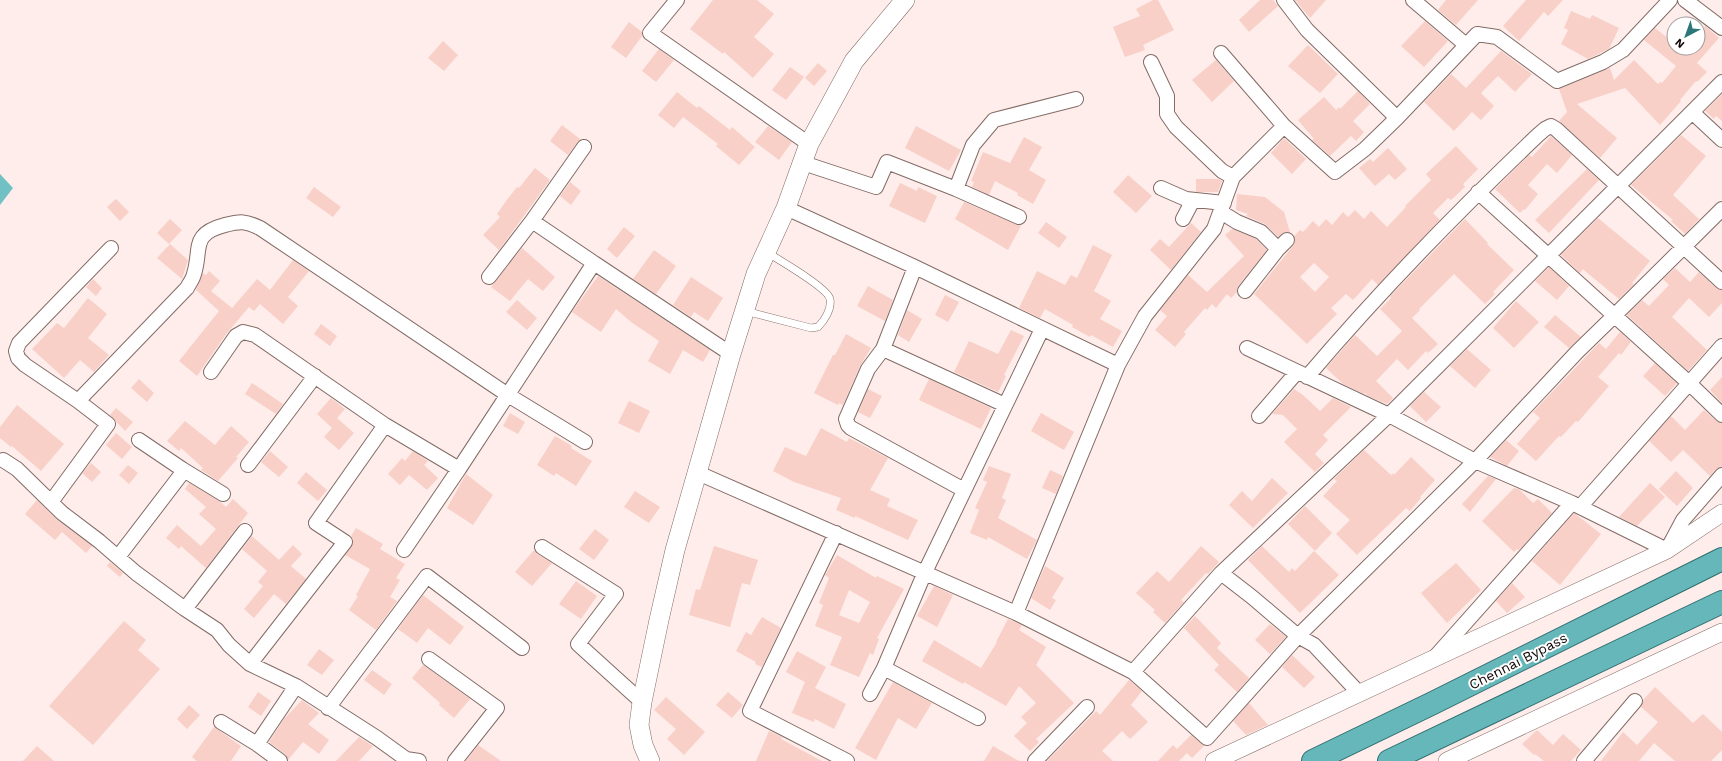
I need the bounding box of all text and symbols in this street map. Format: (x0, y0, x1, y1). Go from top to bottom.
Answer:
north arrow (1666, 16, 1706, 56)
text: N (1672, 36, 1687, 51)
street label: Chennai Bypass (1466, 629, 1570, 693)

